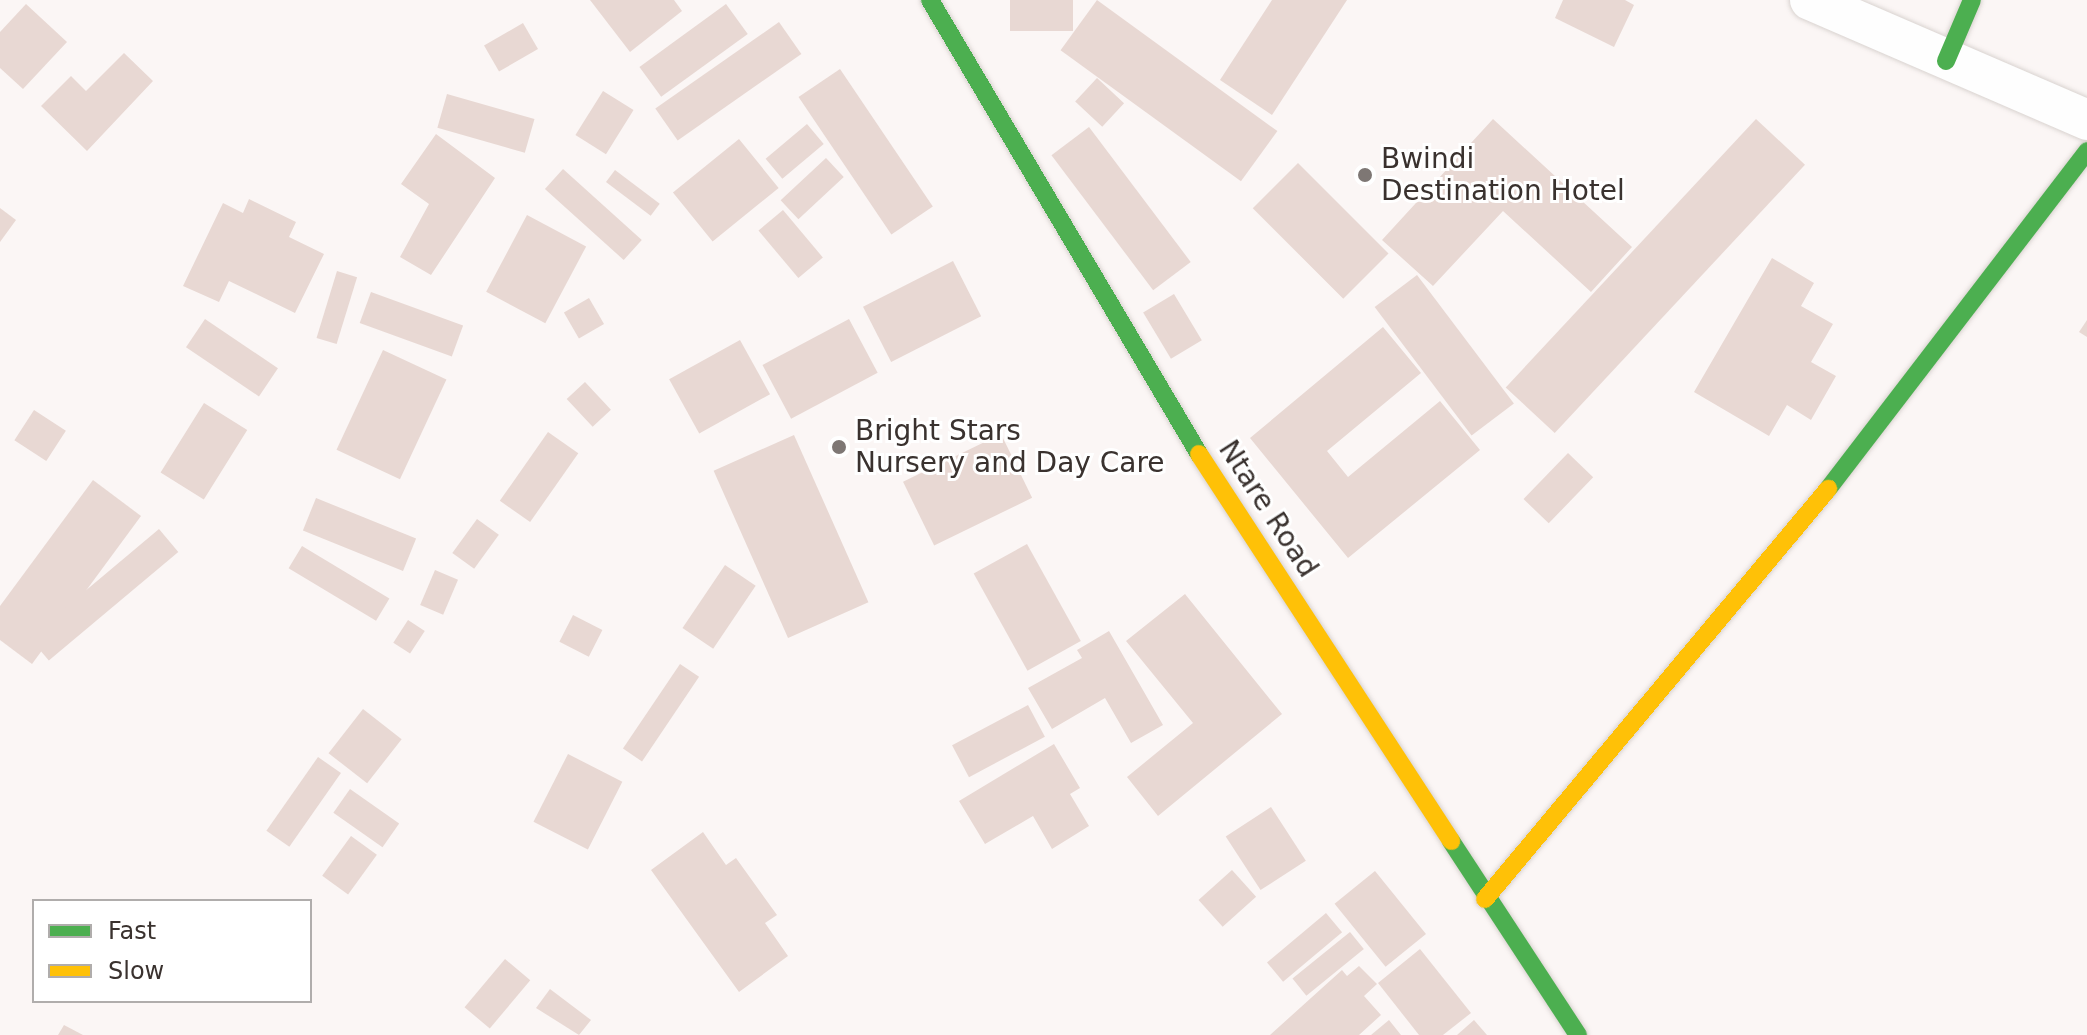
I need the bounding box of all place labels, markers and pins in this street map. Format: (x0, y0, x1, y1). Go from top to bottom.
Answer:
place label: Bwindi Destination Hotel (1381, 142, 1625, 208)
marker: Bwindi Destination Hotel (1356, 166, 1374, 184)
place label: Bright Stars Nursery and Day Care (855, 414, 1165, 480)
marker: Bright Stars Nursery and Day Care (830, 438, 848, 456)

